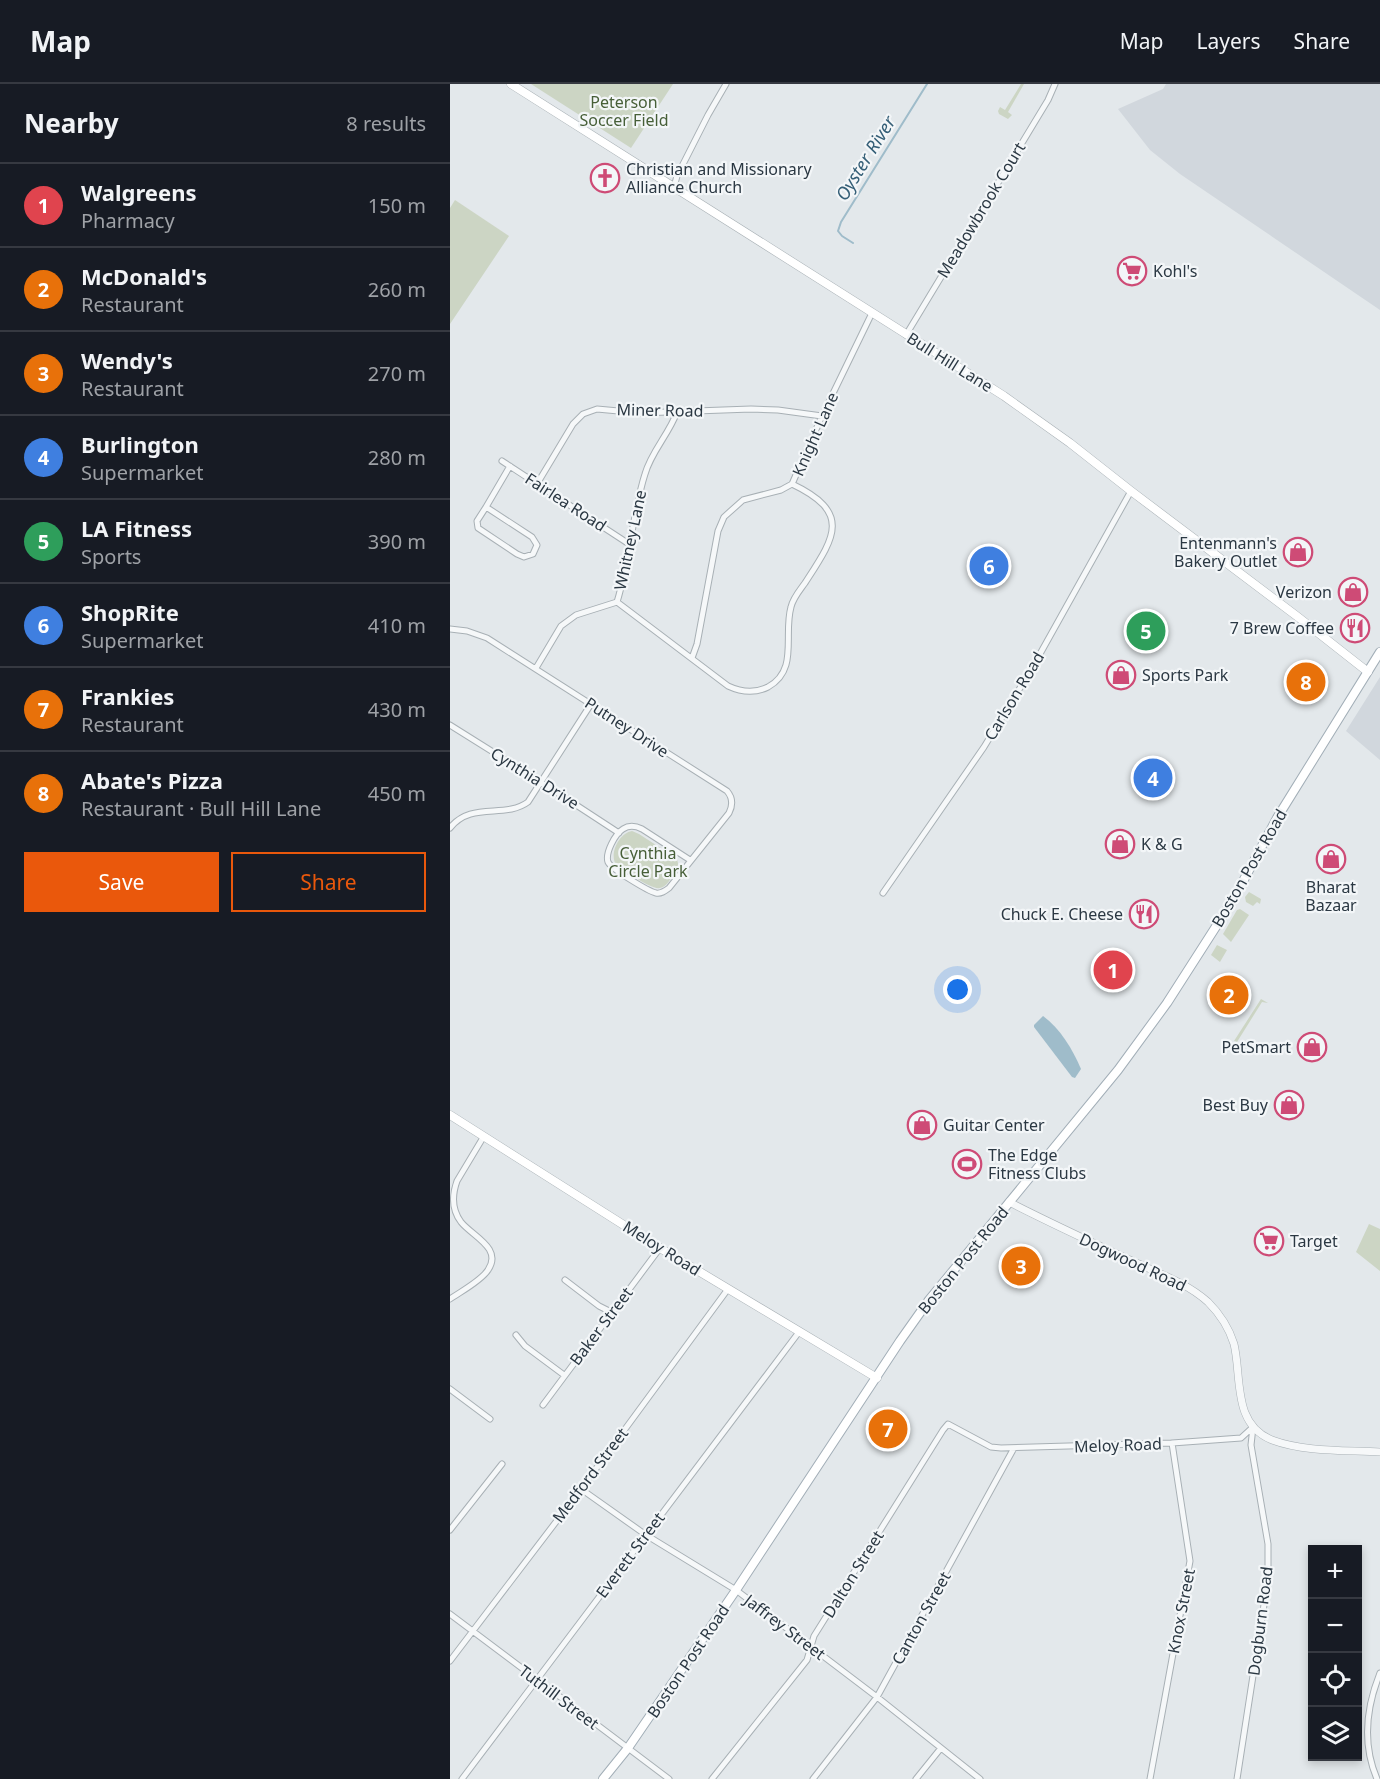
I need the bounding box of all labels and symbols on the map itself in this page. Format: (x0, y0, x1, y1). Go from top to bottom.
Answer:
park label: Peterson Soccer Field (579, 91, 669, 131)
water label: Oyster River (830, 110, 901, 205)
street label: Meadowbrook Court (932, 138, 1030, 282)
place label: Christian and Missionary Alliance Church (626, 158, 812, 198)
church icon: Christian and Missionary Alliance Church (589, 162, 621, 194)
supermarket icon: Kohl's (1116, 255, 1148, 287)
place label: Kohl's (1153, 260, 1197, 282)
street label: Bull Hill Lane (903, 327, 997, 397)
street label: Knight Lane (787, 388, 843, 480)
street label: Miner Road (616, 398, 704, 422)
street label: Fairlea Road (521, 468, 611, 536)
street label: Whitney Lane (609, 488, 651, 592)
place label: Entenmann's Bakery Outlet (1174, 532, 1277, 572)
shop icon: Entenmann's Bakery Outlet (1282, 536, 1314, 568)
pin: 6 (970, 544, 1008, 588)
shop icon: Verizon (1337, 576, 1369, 608)
place label: Verizon (1276, 581, 1332, 603)
pin: 5 (1126, 608, 1166, 654)
restaurant icon: 7 Brew Coffee (1339, 612, 1371, 644)
place label: 7 Brew Coffee (1230, 617, 1334, 639)
street label: Carlson Road (979, 648, 1049, 744)
shop icon: Sports Park (1105, 659, 1137, 691)
pin: 8 (1286, 660, 1326, 704)
place label: Sports Park (1142, 664, 1229, 686)
street label: Putney Drive (581, 692, 673, 762)
street label: Cynthia Drive (486, 742, 584, 814)
pin: 4 (1134, 756, 1172, 800)
street label: Boston Post Road (1206, 805, 1292, 931)
shop icon: K & G (1104, 828, 1136, 860)
place label: K & G (1141, 833, 1183, 855)
park label: Cynthia Circle Park (608, 842, 688, 882)
shop icon: Bharat Bazaar (1315, 843, 1347, 875)
place label: Bharat Bazaar (1305, 876, 1357, 916)
restaurant icon: Chuck E. Cheese (1128, 898, 1160, 930)
place label: Chuck E. Cheese (1001, 903, 1123, 925)
pin: 1 (1094, 948, 1132, 992)
pin: 2 (1210, 972, 1248, 1018)
your location (943, 975, 972, 1004)
shop icon: PetSmart (1296, 1031, 1328, 1063)
place label: PetSmart (1221, 1036, 1291, 1058)
shop icon: Best Buy (1273, 1089, 1305, 1121)
place label: Best Buy (1203, 1094, 1269, 1116)
shop icon: Guitar Center (906, 1109, 938, 1141)
place label: Guitar Center (943, 1114, 1045, 1136)
place label: The Edge Fitness Clubs (988, 1144, 1086, 1184)
sports icon: The Edge Fitness Clubs (951, 1148, 983, 1180)
street label: Boston Post Road (913, 1202, 1013, 1318)
street label: Meloy Road (619, 1215, 705, 1281)
supermarket icon: Target (1253, 1225, 1285, 1257)
street label: Dogwood Road (1076, 1228, 1190, 1296)
place label: Target (1290, 1230, 1338, 1252)
pin: 3 (1002, 1244, 1040, 1288)
street label: Baker Street (564, 1282, 638, 1370)
pin: 7 (868, 1406, 908, 1452)
street label: Medford Street (547, 1423, 633, 1527)
street label: Meloy Road (1074, 1432, 1162, 1458)
street label: Everett Street (591, 1508, 670, 1602)
street label: Dalton Street (817, 1526, 889, 1622)
street label: Dogburn Road (1242, 1565, 1278, 1677)
street label: Knox Street (1162, 1566, 1200, 1656)
street label: Canton Street (886, 1567, 956, 1668)
street label: Jaffrey Street (738, 1588, 830, 1665)
street label: Boston Post Road (642, 1600, 734, 1722)
street label: Tuthill Street (514, 1660, 604, 1734)

